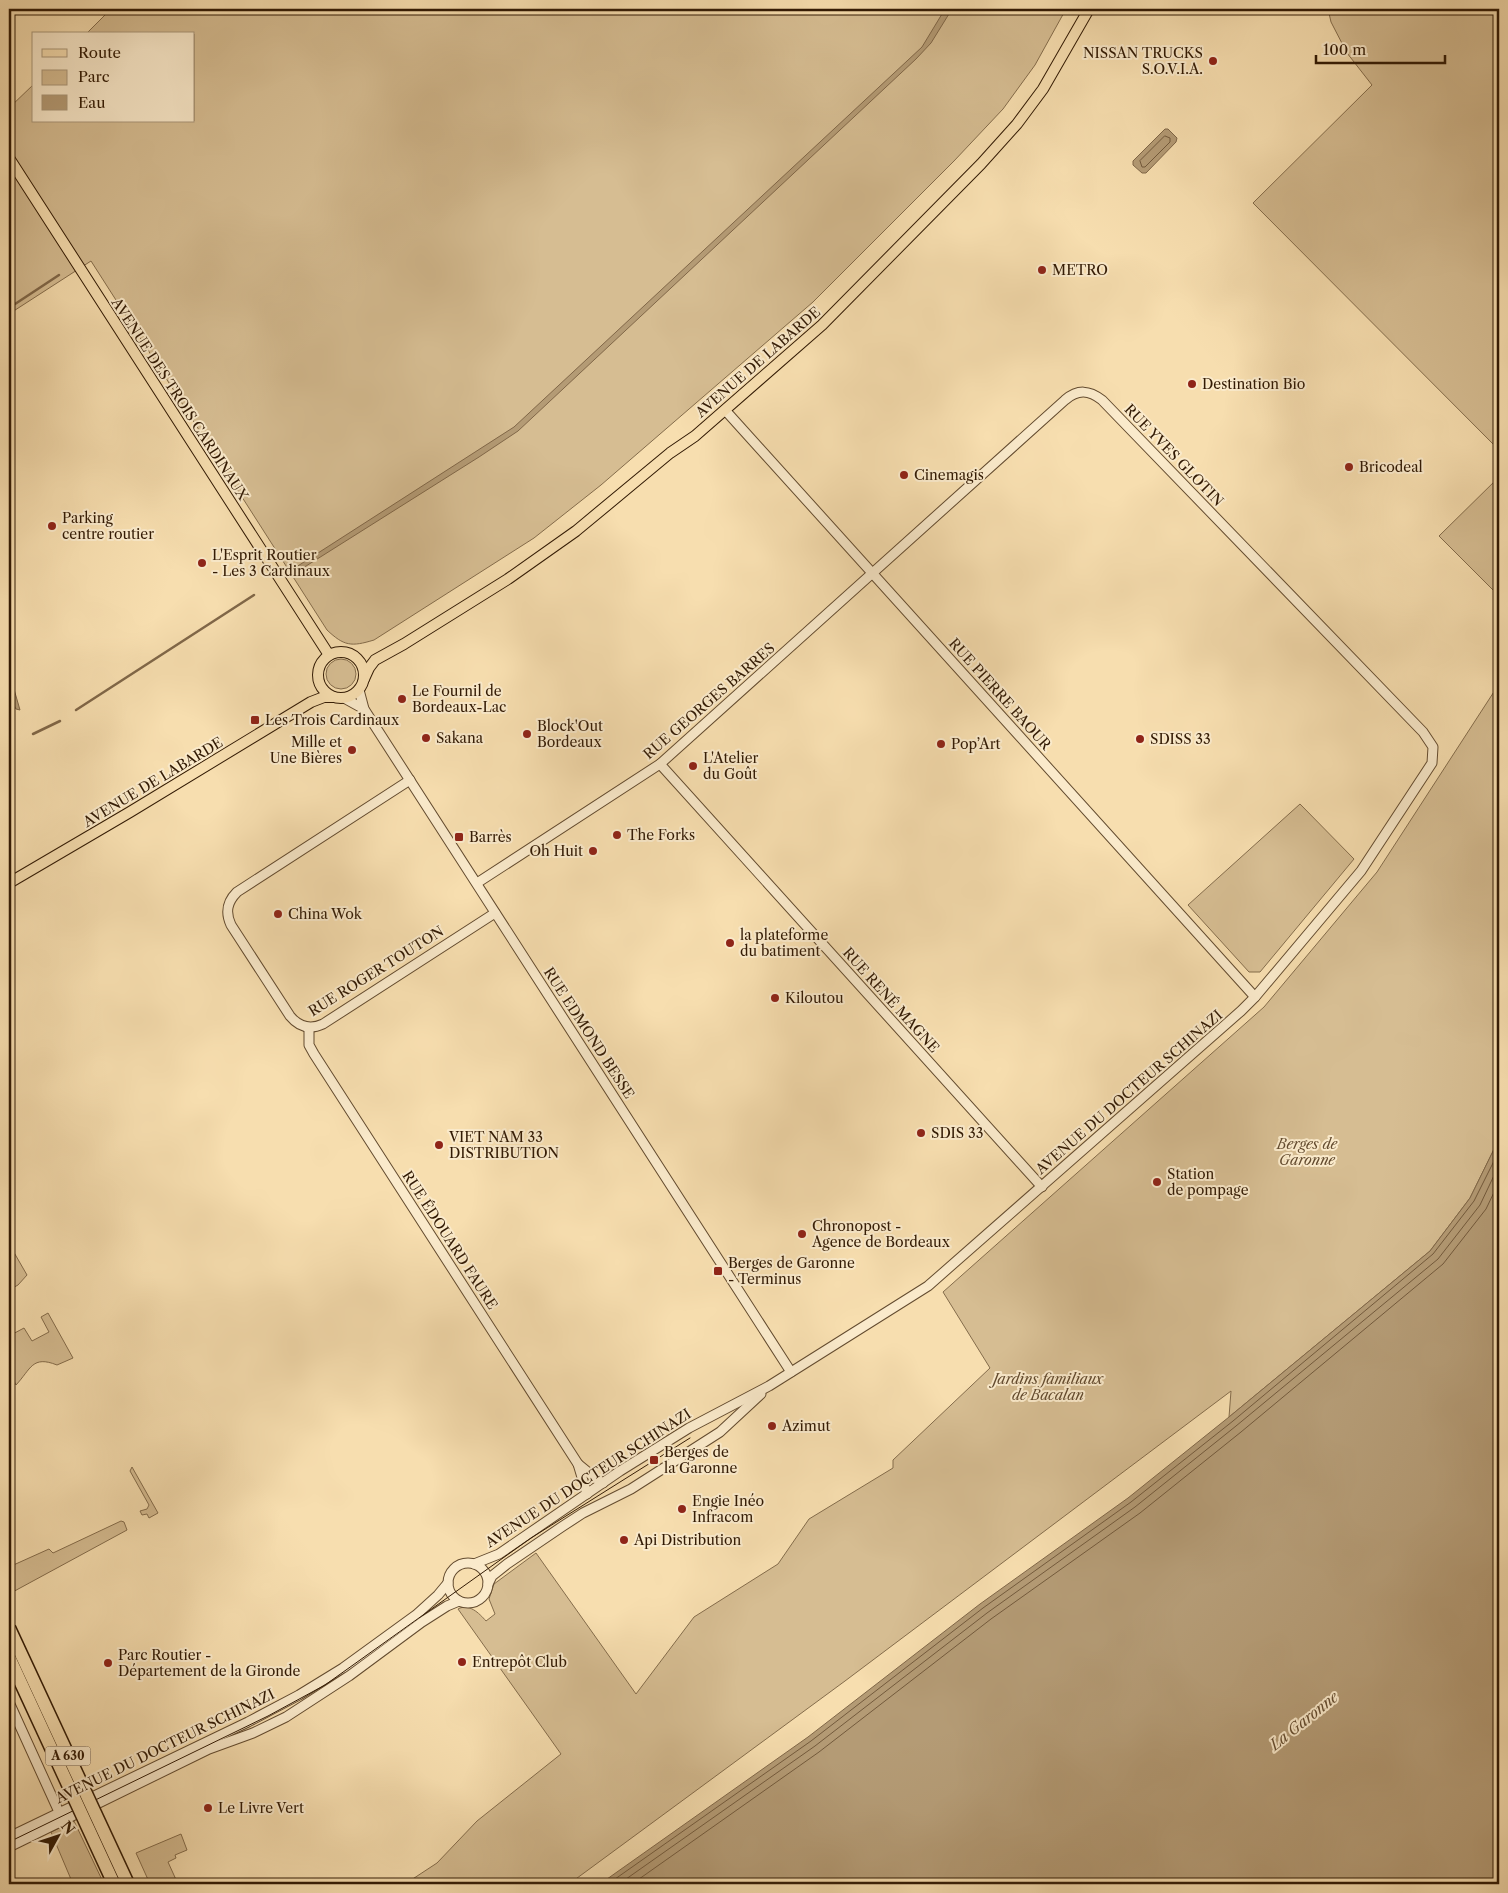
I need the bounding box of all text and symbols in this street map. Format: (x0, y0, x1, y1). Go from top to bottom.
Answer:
legend (32, 32, 195, 122)
scale bar (1316, 32, 1444, 64)
text: 100 m (1323, 40, 1366, 59)
text: Route (78, 43, 121, 62)
place label: NISSAN TRUCKS S.O.V.I.A. (1083, 44, 1203, 78)
marker: NISSAN TRUCKS S.O.V.I.A. (1207, 55, 1219, 67)
text: Parc (78, 67, 110, 86)
text: Eau (78, 93, 106, 112)
place label: METRO (1052, 261, 1108, 279)
marker: METRO (1036, 264, 1048, 276)
street label: AVENUE DES TROIS CARDINAUX (107, 294, 253, 504)
street label: AVENUE DE LABARDE (691, 303, 824, 422)
place label: Destination Bio (1202, 375, 1305, 393)
marker: Destination Bio (1186, 378, 1198, 390)
street label: RUE YVES GLOTIN (1121, 400, 1228, 510)
place label: Bricodeal (1359, 458, 1423, 476)
marker: Bricodeal (1343, 461, 1355, 473)
place label: Cinemagis (914, 466, 984, 484)
marker: Cinemagis (898, 469, 910, 481)
place label: Parking centre routier (62, 509, 154, 543)
marker: Parking centre routier (46, 520, 58, 532)
place label: L'Esprit Routier - Les 3 Cardinaux (212, 546, 331, 580)
marker: L'Esprit Routier - Les 3 Cardinaux (196, 557, 208, 569)
street label: RUE PIERRE BAOUR (945, 634, 1055, 754)
street label: RUE GEORGES BARRES (640, 639, 778, 763)
place label: Le Fournil de Bordeaux-Lac (412, 682, 506, 716)
marker: Le Fournil de Bordeaux-Lac (396, 693, 408, 705)
place label: Les Trois Cardinaux (265, 711, 400, 729)
marker: Les Trois Cardinaux (249, 714, 261, 726)
place label: Block'Out Bordeaux (537, 717, 603, 751)
marker: Block'Out Bordeaux (521, 728, 533, 740)
place label: Sakana (436, 729, 484, 747)
place label: SDISS 33 (1150, 730, 1211, 748)
marker: Sakana (420, 732, 432, 744)
street label: AVENUE DE LABARDE (79, 733, 226, 831)
place label: Mille et Une Bières (270, 733, 342, 767)
marker: SDISS 33 (1134, 733, 1146, 745)
place label: Pop’Art (951, 735, 1001, 753)
marker: Pop’Art (935, 738, 947, 750)
marker: Mille et Une Bières (346, 744, 358, 756)
place label: L'Atelier du Goût (703, 749, 759, 783)
marker: L'Atelier du Goût (687, 760, 699, 772)
place label: The Forks (627, 826, 695, 844)
place label: Barrès (469, 828, 512, 846)
marker: The Forks (611, 829, 623, 841)
marker: Barrès (453, 831, 465, 843)
place label: Oh Huit (529, 842, 583, 860)
marker: Oh Huit (587, 845, 599, 857)
place label: China Wok (288, 905, 363, 923)
marker: China Wok (272, 908, 284, 920)
street label: RUE ROGER TOUTON (305, 922, 447, 1020)
place label: la plateforme du batiment (740, 926, 828, 960)
marker: la plateforme du batiment (724, 937, 736, 949)
street label: RUE RENÉ MAGNE (839, 944, 943, 1056)
street label: RUE EDMOND BESSE (540, 964, 638, 1102)
place label: Kiloutou (785, 989, 844, 1007)
marker: Kiloutou (769, 992, 781, 1004)
street label: AVENUE DU DOCTEUR SCHINAZI (1031, 1006, 1226, 1179)
place label: SDIS 33 (931, 1124, 983, 1142)
marker: SDIS 33 (915, 1127, 927, 1139)
place label: VIET NAM 33 DISTRIBUTION (448, 1128, 559, 1162)
park label: Berges de Garonne (1276, 1135, 1338, 1169)
marker: VIET NAM 33 DISTRIBUTION (433, 1139, 445, 1151)
place label: Station de pompage (1167, 1165, 1249, 1199)
street label: RUE ÉDOUARD FAURE (398, 1167, 502, 1313)
marker: Station de pompage (1151, 1176, 1163, 1188)
place label: Chronopost - Agence de Bordeaux (811, 1217, 951, 1251)
marker: Chronopost - Agence de Bordeaux (796, 1228, 808, 1240)
place label: Berges de Garonne - Terminus (728, 1254, 855, 1288)
marker: Berges de Garonne - Terminus (712, 1265, 724, 1277)
park label: Jardins familiaux de Bacalan (989, 1370, 1104, 1404)
street label: AVENUE DU DOCTEUR SCHINAZI (481, 1405, 694, 1552)
place label: Azimut (781, 1417, 831, 1435)
marker: Azimut (766, 1420, 778, 1432)
place label: Berges de la Garonne (664, 1443, 738, 1477)
marker: Berges de la Garonne (648, 1454, 660, 1466)
place label: Engie Inéo Infracom (692, 1492, 764, 1526)
marker: Engie Inéo Infracom (676, 1503, 688, 1515)
place label: Api Distribution (633, 1531, 742, 1549)
marker: Api Distribution (618, 1534, 630, 1546)
place label: Parc Routier - Département de la Gironde (118, 1646, 301, 1680)
place label: Entrepôt Club (472, 1653, 567, 1671)
marker: Entrepôt Club (456, 1656, 468, 1668)
marker: Parc Routier - Département de la Gironde (102, 1657, 114, 1669)
street label: AVENUE DU DOCTEUR SCHINAZI (52, 1685, 278, 1807)
water label: La Garonne (1265, 1687, 1342, 1755)
road number: A 630 (46, 1746, 90, 1765)
place label: Le Livre Vert (218, 1799, 304, 1817)
marker: Le Livre Vert (202, 1802, 214, 1814)
north arrow (32, 1810, 82, 1860)
text: N (57, 1817, 79, 1838)

